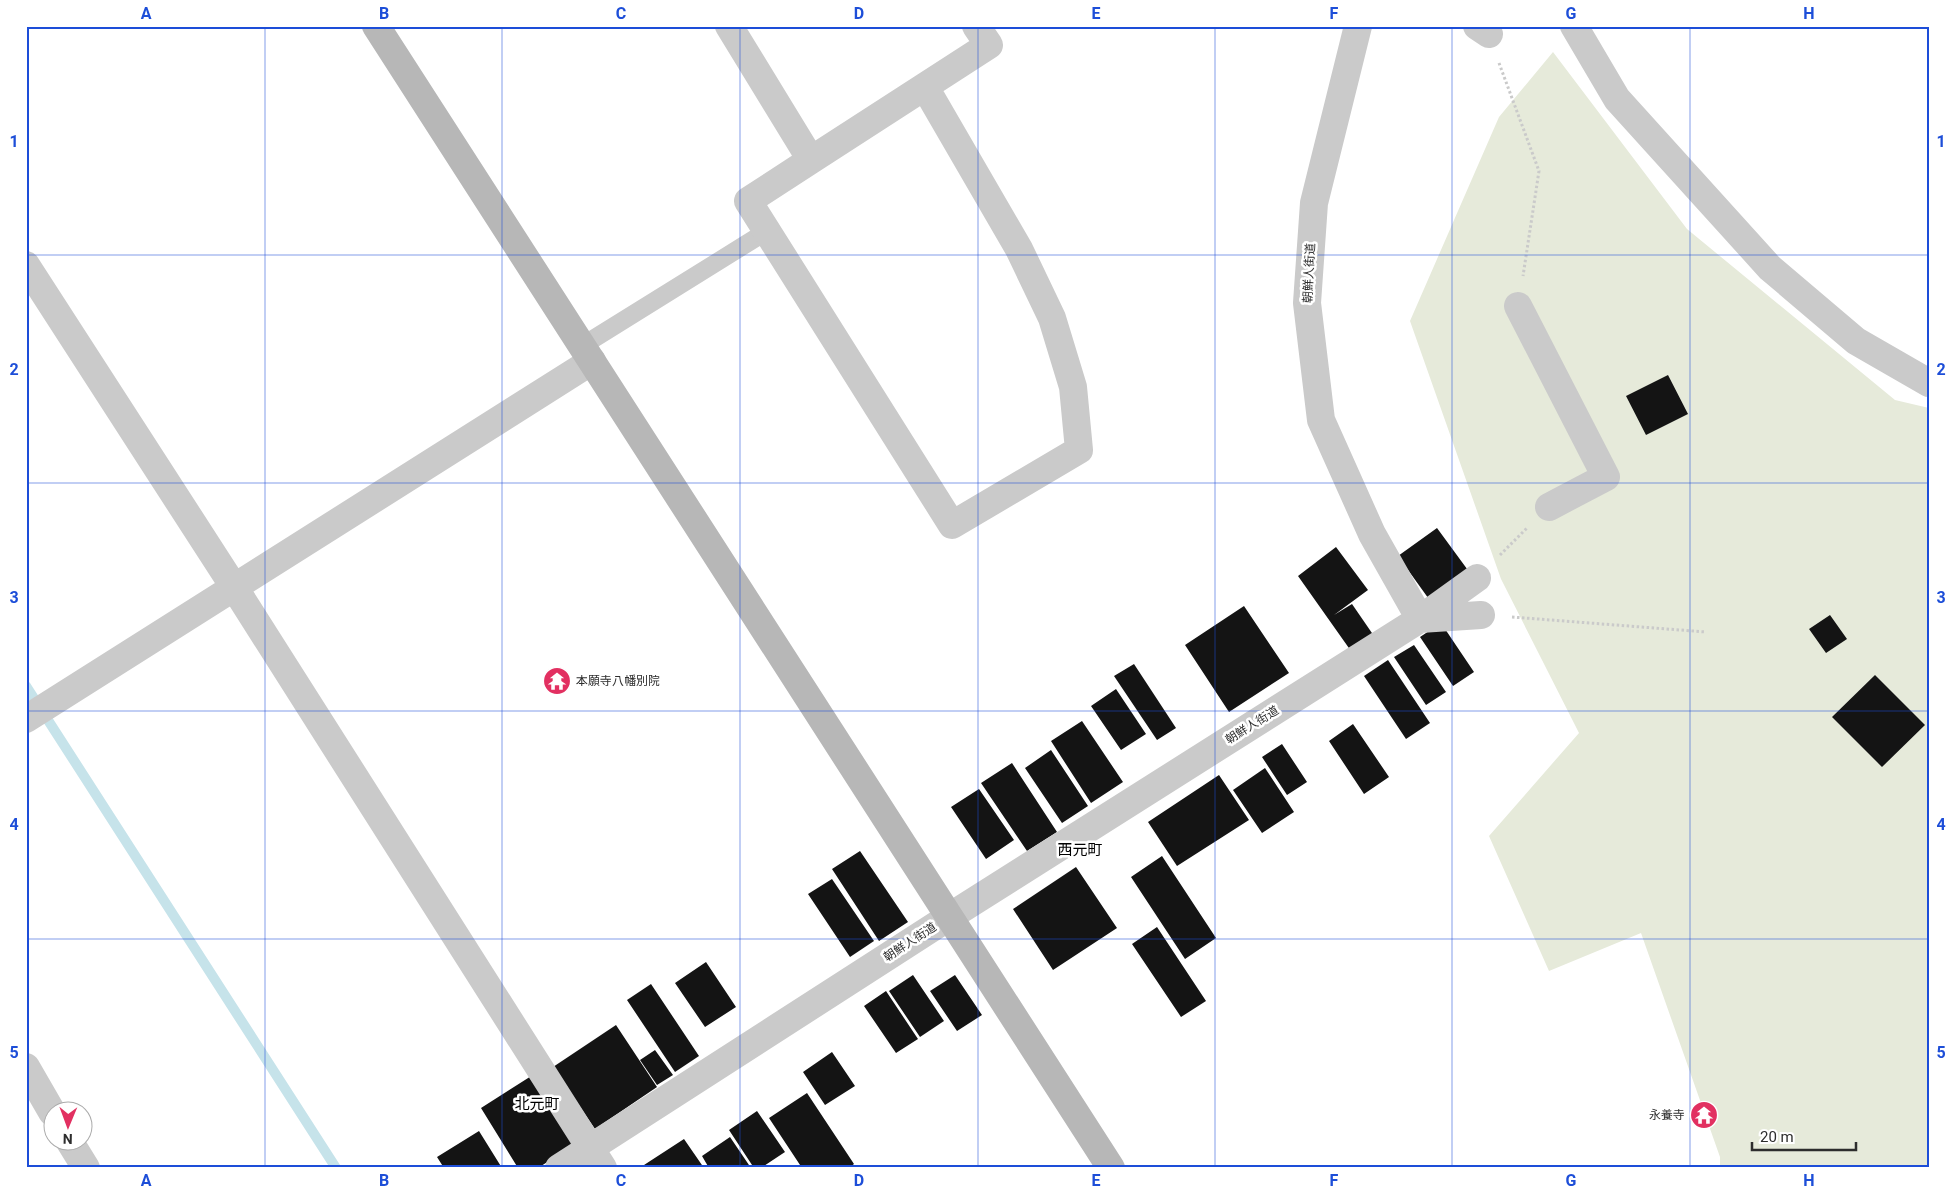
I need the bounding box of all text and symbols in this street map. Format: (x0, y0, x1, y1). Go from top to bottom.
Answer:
text: A (141, 4, 152, 23)
text: B (379, 4, 389, 23)
text: C (616, 4, 626, 23)
text: D (854, 4, 864, 23)
text: E (1092, 4, 1101, 23)
text: F (1330, 4, 1339, 23)
text: G (1566, 4, 1577, 23)
text: H (1803, 4, 1815, 23)
text: 1 (9, 132, 19, 151)
text: 1 (1936, 132, 1946, 151)
street label: 朝鮮人街道 (1300, 243, 1318, 303)
text: 2 (9, 360, 19, 379)
text: 2 (1936, 360, 1946, 379)
text: 3 (9, 588, 19, 607)
text: 3 (1936, 588, 1946, 607)
temple icon: 本願寺八幡別院 (542, 666, 572, 696)
place label: 本願寺八幡別院 (576, 674, 660, 688)
street label: 朝鮮人街道 (1223, 703, 1281, 747)
text: 4 (9, 815, 19, 834)
text: 4 (1936, 815, 1946, 834)
district label: 西元町 (1057, 841, 1103, 859)
street label: 朝鮮人街道 (881, 920, 939, 964)
text: 5 (9, 1043, 19, 1062)
text: 5 (1936, 1043, 1946, 1062)
district label: 北元町 (514, 1095, 560, 1113)
temple icon: 永養寺 (1689, 1100, 1719, 1130)
north arrow (42, 1102, 92, 1152)
place label: 永養寺 (1649, 1108, 1685, 1122)
scale bar (1752, 1119, 1856, 1151)
text: 20 m (1760, 1128, 1794, 1146)
text: N (63, 1131, 73, 1147)
text: A (141, 1171, 152, 1190)
text: B (379, 1171, 389, 1190)
text: C (616, 1171, 626, 1190)
text: D (854, 1171, 864, 1190)
text: E (1092, 1171, 1101, 1190)
text: F (1330, 1171, 1339, 1190)
text: G (1566, 1171, 1577, 1190)
text: H (1803, 1171, 1815, 1190)

